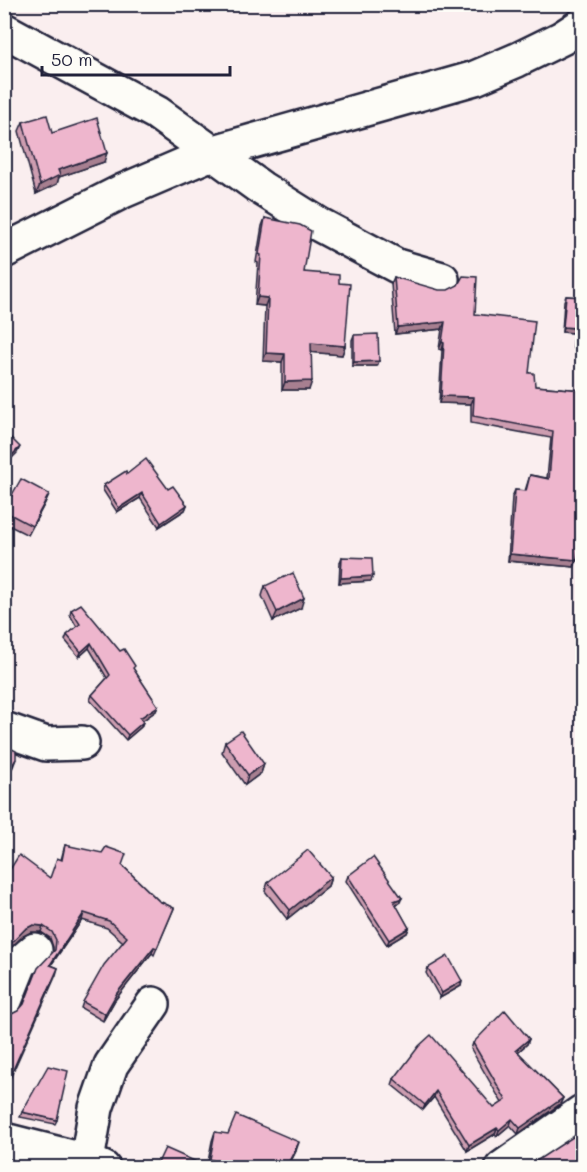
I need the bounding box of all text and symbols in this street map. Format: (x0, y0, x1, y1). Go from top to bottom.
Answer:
scale bar (42, 39, 230, 77)
text: 50 m (51, 47, 93, 71)

